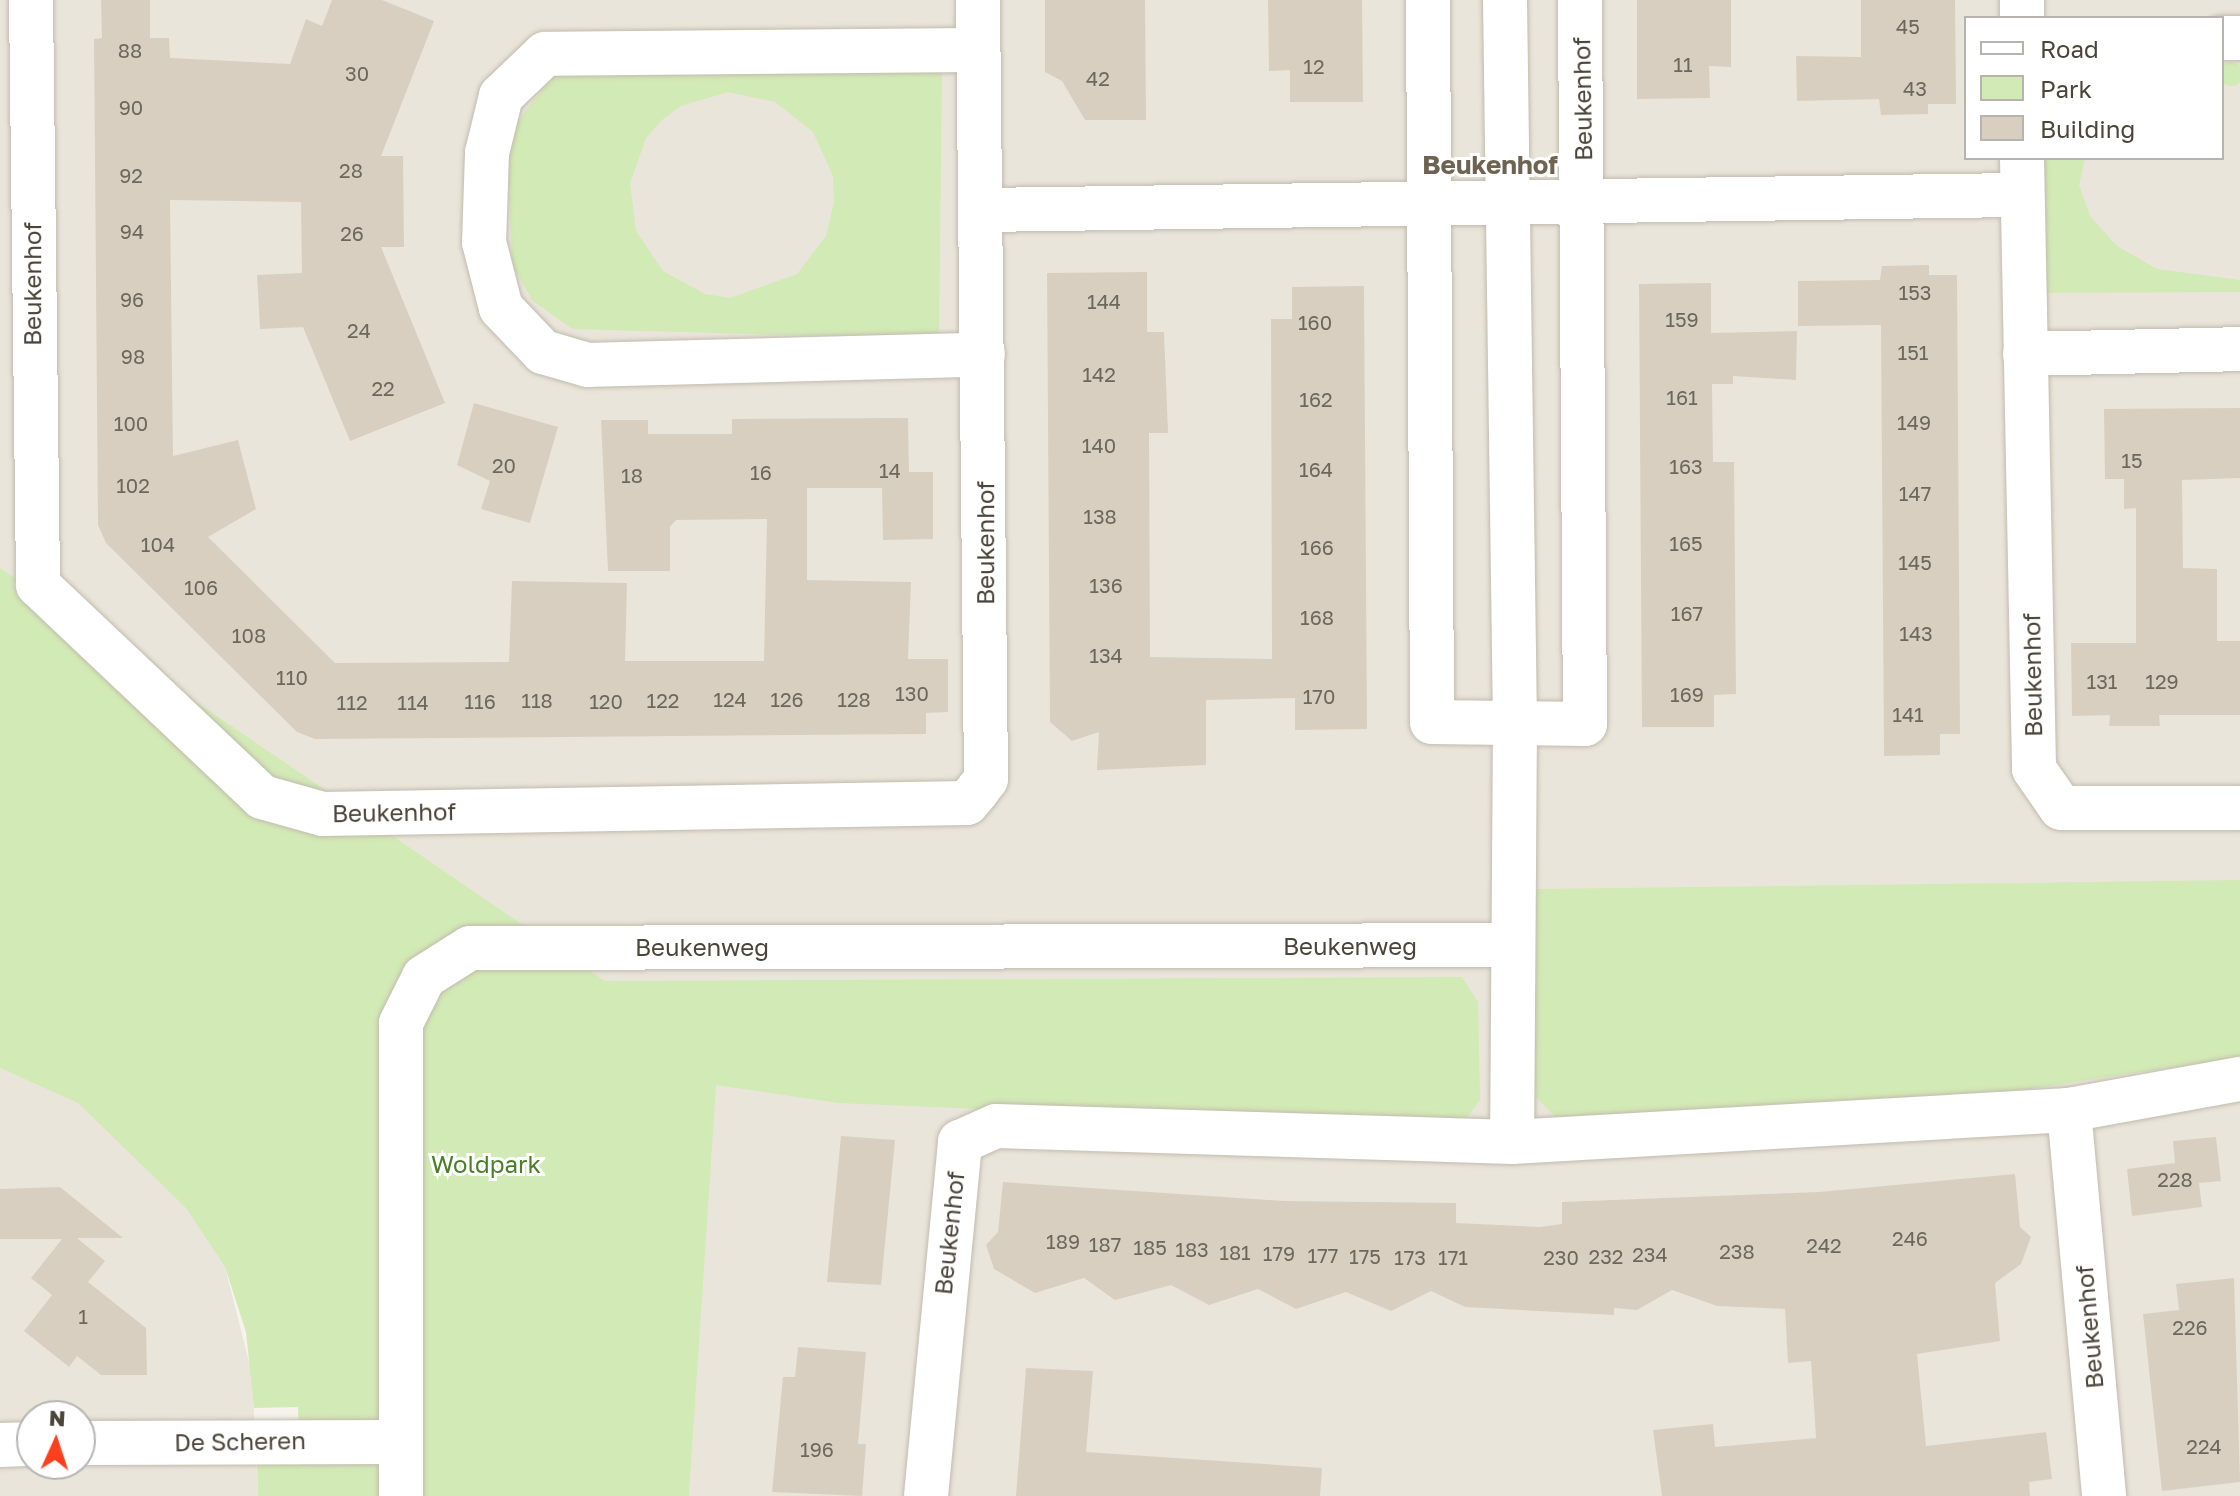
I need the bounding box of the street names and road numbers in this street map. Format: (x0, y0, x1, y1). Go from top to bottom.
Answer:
street label: Beukenhof (1567, 37, 1597, 161)
street label: Beukenhof (18, 222, 46, 346)
street label: Beukenhof (971, 481, 999, 605)
street label: Beukenhof (2017, 613, 2047, 737)
street label: Beukenhof (332, 797, 456, 827)
street label: Beukenweg (1283, 932, 1417, 960)
street label: Beukenweg (635, 933, 769, 961)
street label: Beukenhof (928, 1170, 970, 1296)
street label: Beukenhof (2069, 1264, 2109, 1390)
street label: De Scheren (174, 1425, 306, 1457)

